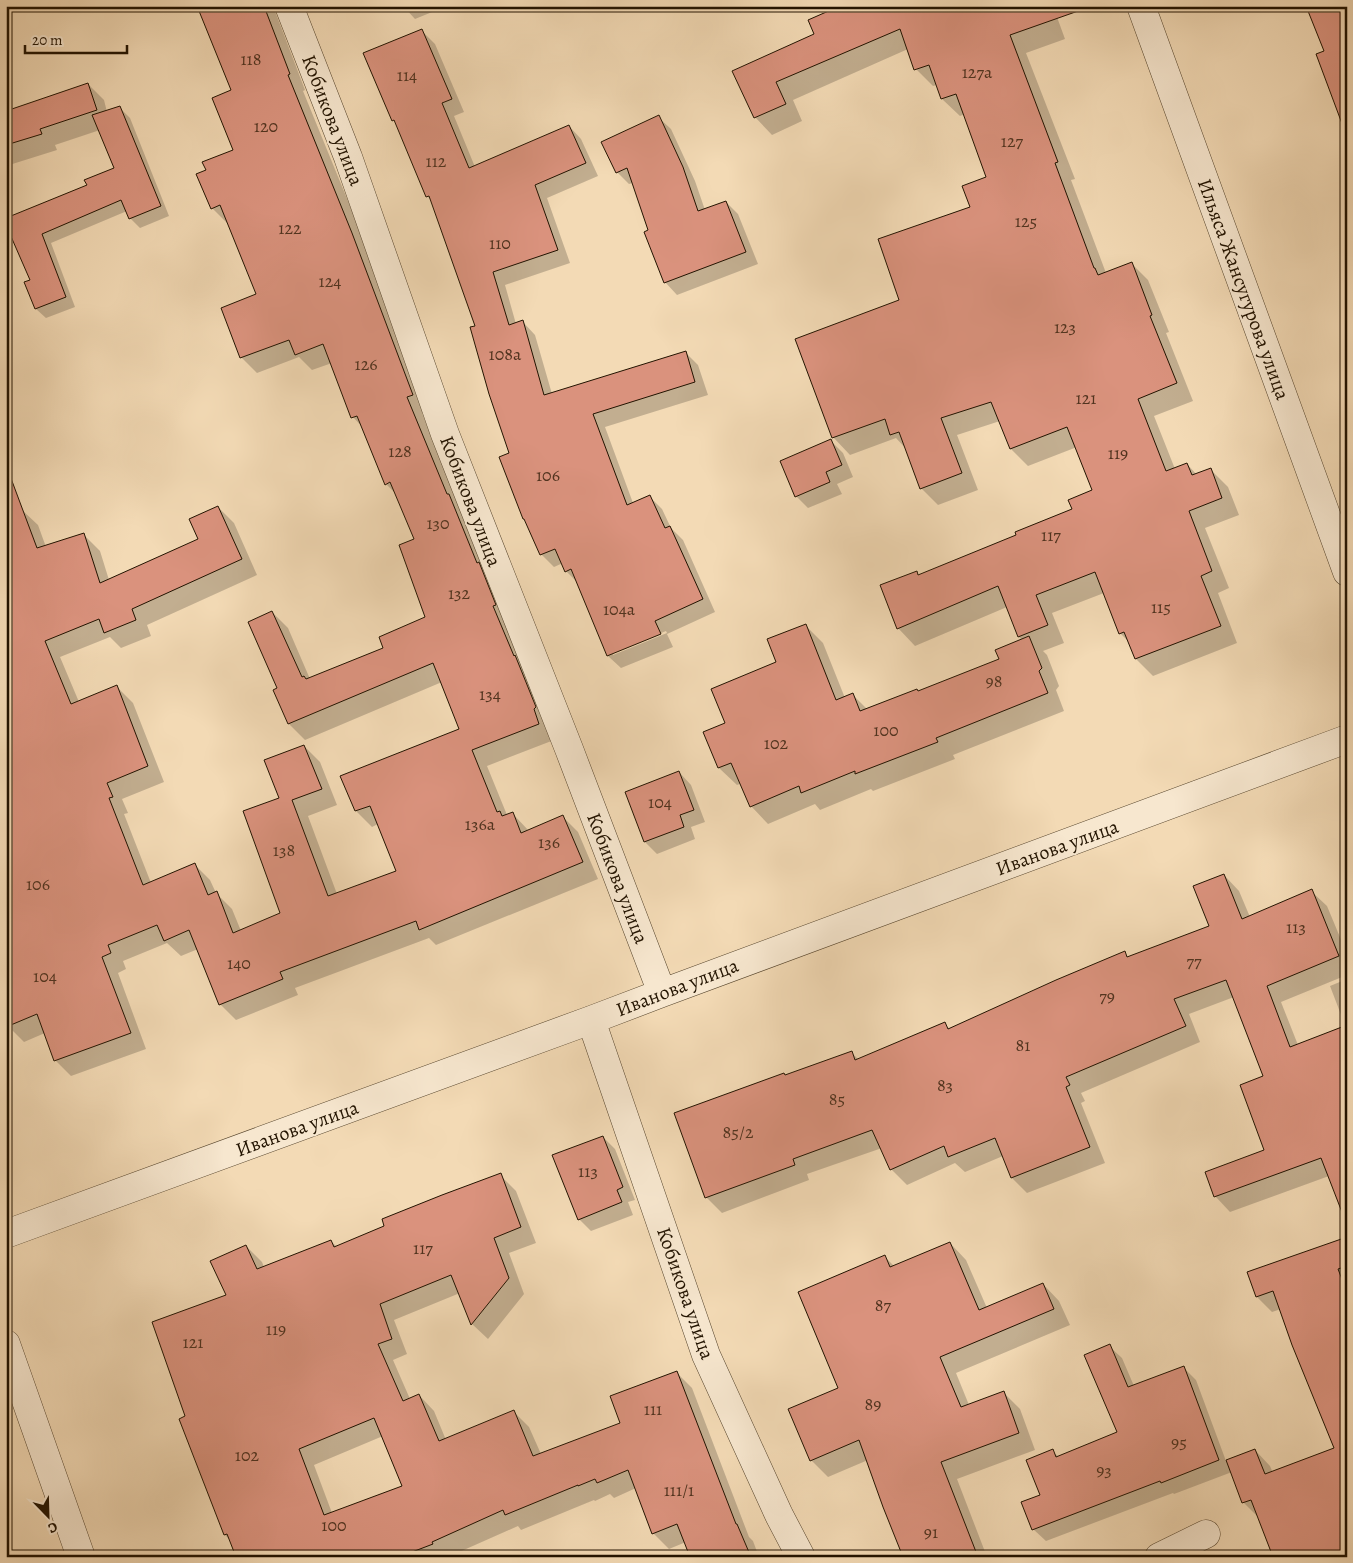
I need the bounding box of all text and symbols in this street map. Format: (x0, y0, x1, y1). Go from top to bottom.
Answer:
scale bar (25, 22, 128, 54)
text: 20 m (32, 30, 63, 50)
house number: 118 (240, 47, 262, 71)
street label: Кобикова улица (295, 51, 370, 190)
house number: 127а (962, 60, 993, 84)
house number: 114 (397, 63, 417, 87)
house number: 120 (254, 114, 278, 138)
house number: 127 (1001, 129, 1024, 153)
house number: 112 (426, 149, 447, 173)
street label: Ильяса Жансугурова улица (1191, 175, 1296, 404)
house number: 125 (1015, 209, 1037, 233)
house number: 122 (278, 216, 302, 240)
house number: 110 (489, 231, 511, 255)
house number: 124 (319, 269, 341, 293)
house number: 123 (1054, 315, 1076, 339)
house number: 108а (489, 342, 522, 366)
house number: 126 (354, 352, 378, 376)
house number: 121 (1076, 386, 1096, 410)
street label: Кобикова улица (433, 432, 508, 571)
house number: 128 (388, 439, 412, 463)
house number: 119 (1108, 441, 1128, 465)
house number: 106 (536, 463, 560, 487)
house number: 130 (426, 511, 450, 535)
house number: 117 (1041, 523, 1061, 547)
house number: 132 (448, 581, 471, 605)
house number: 115 (1151, 595, 1171, 619)
house number: 104а (603, 597, 636, 621)
house number: 98 (986, 669, 1002, 693)
house number: 134 (479, 682, 501, 706)
house number: 100 (873, 718, 899, 742)
house number: 102 (764, 731, 789, 755)
house number: 104 (648, 790, 672, 814)
street label: Кобикова улица (580, 809, 655, 948)
house number: 136а (465, 812, 496, 836)
street label: Иванова улица (992, 812, 1123, 882)
house number: 136 (538, 830, 560, 854)
house number: 138 (273, 838, 295, 862)
house number: 106 (26, 872, 50, 896)
house number: 113 (1286, 915, 1306, 939)
house number: 77 (1186, 949, 1202, 973)
house number: 140 (227, 951, 251, 975)
street label: Иванова улица (612, 951, 743, 1023)
house number: 104 (33, 964, 57, 988)
house number: 79 (1099, 984, 1115, 1008)
house number: 81 (1016, 1033, 1030, 1057)
house number: 83 (937, 1073, 953, 1097)
house number: 85 (829, 1087, 845, 1111)
street label: Иванова улица (232, 1093, 363, 1163)
house number: 85/2 (723, 1120, 754, 1144)
house number: 113 (578, 1159, 598, 1183)
street label: Кобикова улица (650, 1223, 721, 1364)
house number: 117 (413, 1236, 433, 1260)
house number: 87 (875, 1293, 892, 1317)
house number: 119 (266, 1317, 286, 1341)
house number: 121 (183, 1330, 203, 1354)
house number: 89 (865, 1392, 881, 1416)
house number: 111 (644, 1397, 662, 1421)
house number: 95 (1171, 1430, 1187, 1454)
house number: 102 (235, 1443, 260, 1467)
house number: 93 (1096, 1458, 1112, 1482)
house number: 111/1 (664, 1478, 694, 1502)
north arrow (22, 1490, 72, 1540)
house number: 100 (321, 1513, 347, 1537)
text: С (45, 1517, 61, 1538)
house number: 91 (924, 1520, 938, 1544)

